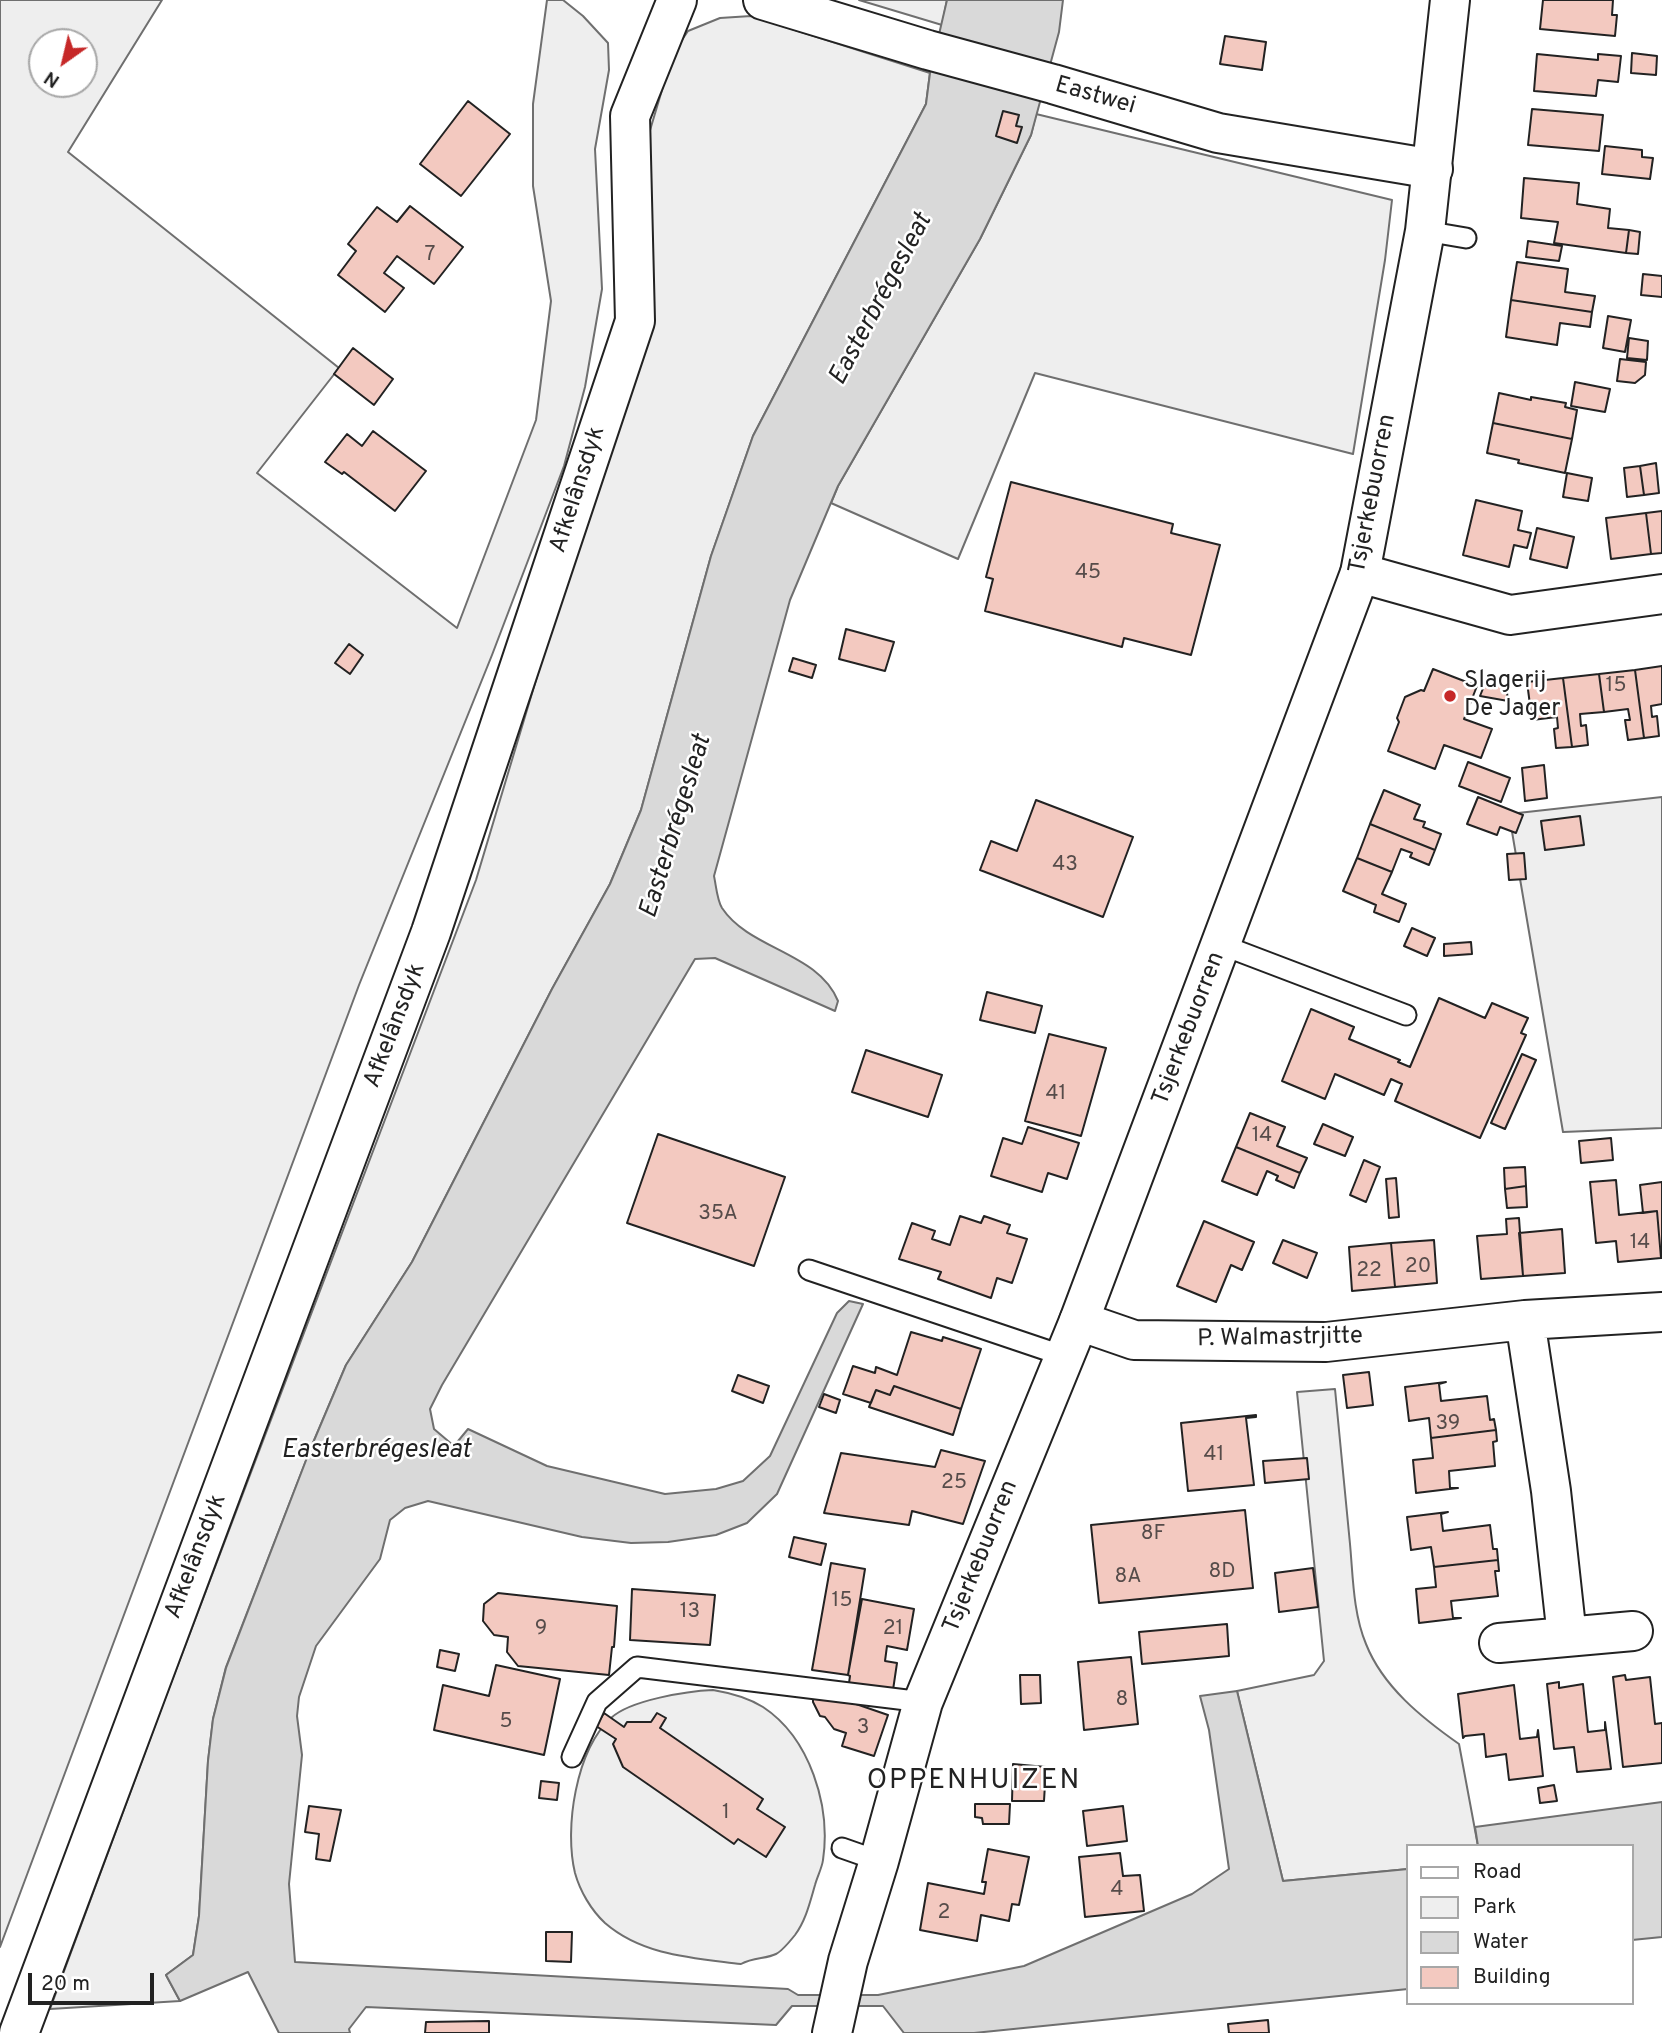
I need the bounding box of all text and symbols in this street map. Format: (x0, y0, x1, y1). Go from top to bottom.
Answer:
north arrow (28, 28, 98, 98)
text: N (40, 65, 65, 93)
street label: Eastwei (1051, 72, 1139, 122)
water label: Easterbrégesleat (824, 209, 940, 391)
house number: 7 (425, 243, 435, 269)
street label: Tsjerkebuorren (1344, 412, 1404, 576)
street label: Afkelânsdyk (545, 423, 613, 557)
house number: 45 (1075, 561, 1101, 587)
place label: Slagerij De Jager (1464, 668, 1561, 724)
house number: 15 (1606, 674, 1626, 700)
marker: Slagerij De Jager (1442, 688, 1458, 704)
water label: Easterbrégesleat (634, 732, 720, 922)
house number: 43 (1052, 853, 1078, 879)
street label: Tsjerkebuorren (1148, 948, 1232, 1110)
street label: Afkelânsdyk (359, 960, 433, 1092)
house number: 41 (1046, 1082, 1066, 1108)
house number: 14 (1252, 1124, 1272, 1150)
house number: 35A (698, 1202, 738, 1228)
house number: 14 (1630, 1231, 1650, 1257)
house number: 20 (1405, 1255, 1431, 1281)
house number: 22 (1356, 1259, 1382, 1285)
street label: P. Walmastrjitte (1197, 1323, 1363, 1355)
house number: 39 (1436, 1412, 1460, 1438)
water label: Easterbrégesleat (281, 1436, 471, 1468)
house number: 41 (1204, 1443, 1224, 1469)
house number: 25 (941, 1471, 967, 1497)
street label: Tsjerkebuorren (938, 1477, 1026, 1637)
street label: Afkelânsdyk (160, 1491, 234, 1623)
house number: 8F (1141, 1522, 1165, 1548)
house number: 8D (1208, 1560, 1236, 1586)
house number: 8A (1115, 1565, 1141, 1591)
house number: 15 (832, 1589, 852, 1615)
house number: 13 (680, 1600, 700, 1626)
house number: 9 (535, 1617, 547, 1643)
house number: 21 (883, 1617, 903, 1643)
house number: 8 (1116, 1688, 1128, 1714)
house number: 5 (499, 1710, 513, 1736)
house number: 3 (857, 1716, 869, 1742)
district label: OPPENHUIZEN (868, 1765, 1080, 1799)
house number: 1 (722, 1801, 730, 1827)
legend (1406, 1844, 1634, 2005)
text: Road (1473, 1859, 1522, 1886)
house number: 4 (1110, 1878, 1124, 1904)
text: Park (1473, 1894, 1516, 1921)
house number: 2 (938, 1901, 950, 1927)
text: Water (1473, 1929, 1528, 1956)
scale bar (32, 1960, 158, 2004)
text: Building (1473, 1964, 1551, 1991)
text: 20 m (41, 1971, 90, 1998)

